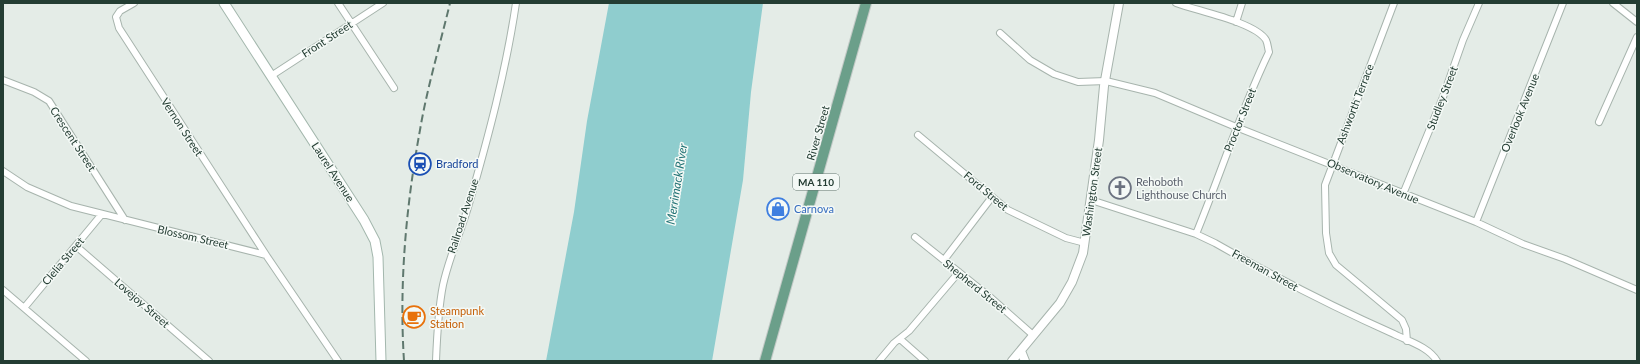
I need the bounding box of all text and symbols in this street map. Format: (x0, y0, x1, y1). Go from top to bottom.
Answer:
street label: Front Street (299, 17, 354, 60)
street label: Ashworth Terrace (1333, 62, 1376, 146)
street label: Studley Street (1423, 64, 1460, 132)
street label: Overlook Avenue (1498, 71, 1541, 154)
street label: Proctor Street (1221, 86, 1258, 154)
street label: Vernon Street (159, 95, 206, 158)
street label: Crescent Street (48, 104, 99, 174)
street label: River Street (804, 104, 832, 162)
street label: Laurel Avenue (309, 140, 358, 204)
water label: Merrimack River (663, 142, 690, 225)
street label: Washington Street (1079, 147, 1104, 237)
station icon: Bradford (407, 151, 433, 177)
street label: Observatory Avenue (1325, 155, 1421, 206)
place label: Bradford (436, 157, 478, 170)
street label: Ford Street (962, 168, 1011, 213)
road number: MA 110 (793, 174, 839, 190)
church icon: Rehoboth Lighthouse Church (1107, 175, 1133, 201)
place label: Rehoboth Lighthouse Church (1136, 175, 1227, 201)
street label: Railroad Avenue (444, 177, 481, 255)
shop icon: Carnova (765, 196, 791, 222)
place label: Carnova (794, 202, 834, 215)
street label: Blossom Street (156, 222, 230, 251)
street label: Clelia Street (39, 234, 86, 287)
street label: Freeman Street (1230, 246, 1301, 293)
street label: Shepherd Street (941, 256, 1010, 315)
street label: Lovejoy Street (112, 275, 172, 330)
cafe icon: Steampunk Station (401, 304, 427, 330)
place label: Steampunk Station (430, 304, 484, 330)

